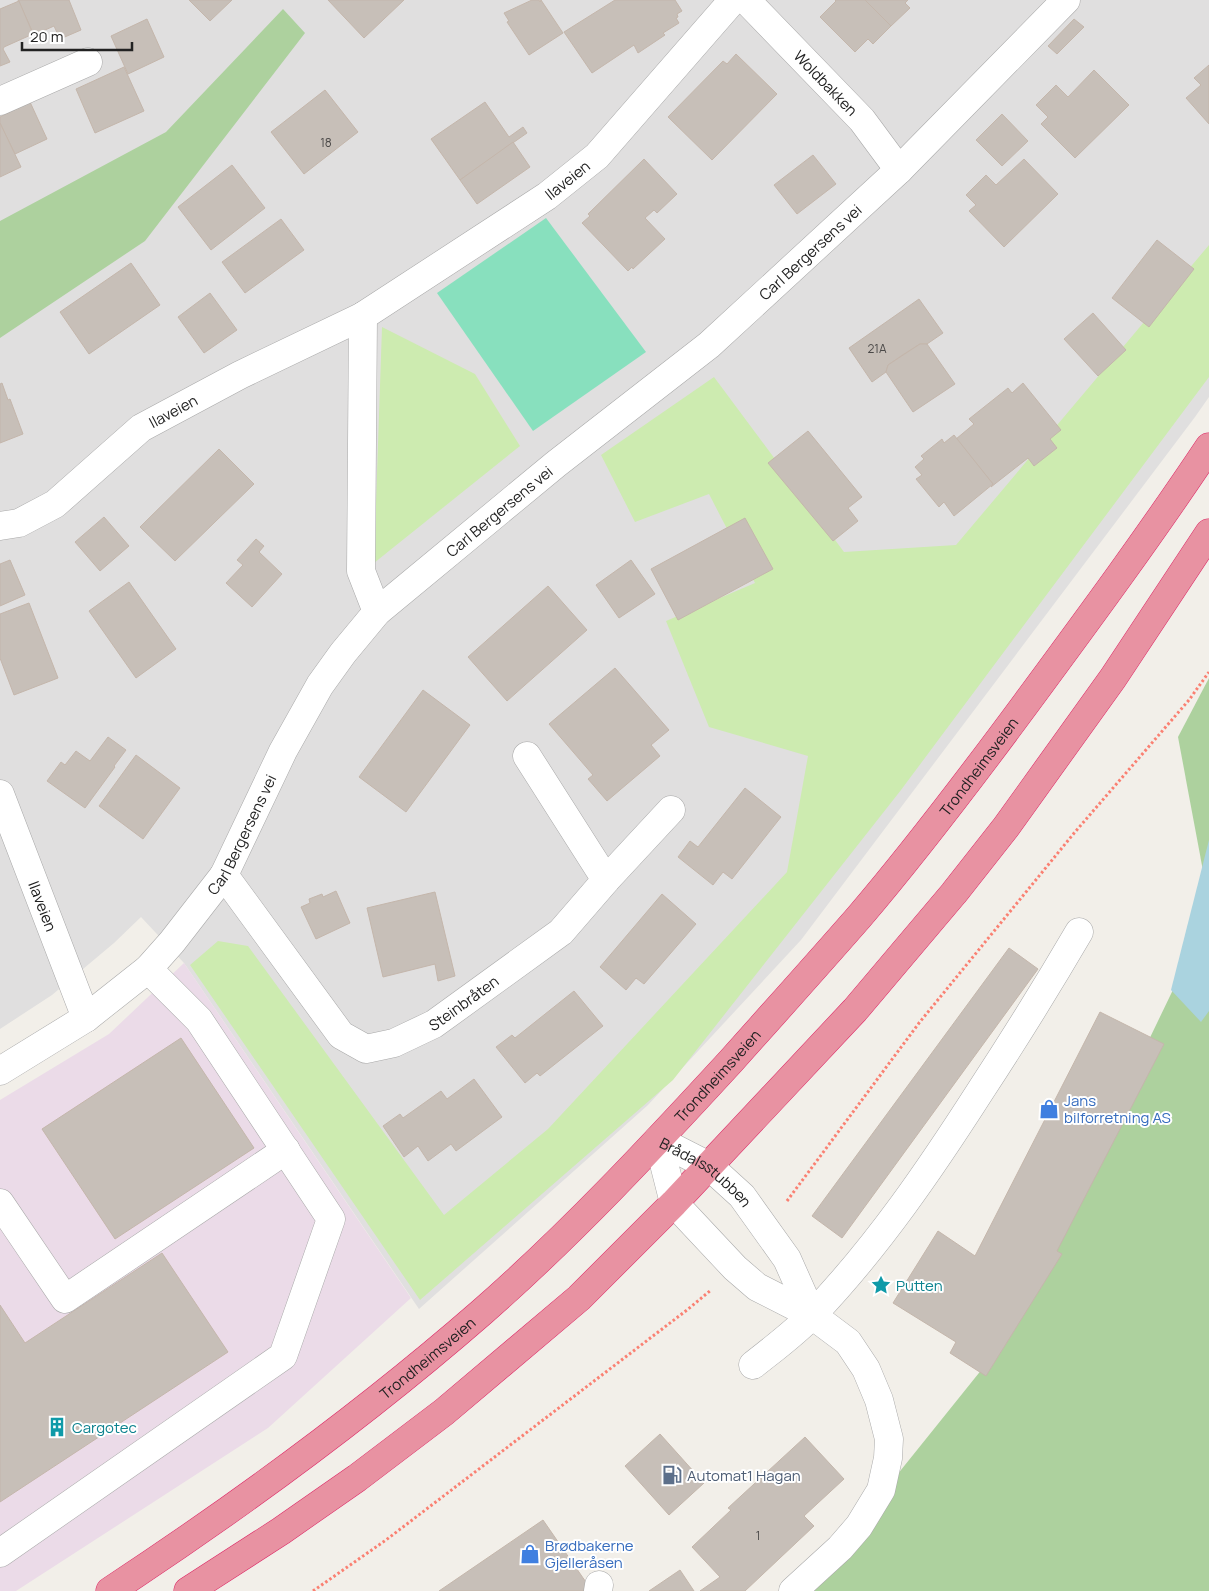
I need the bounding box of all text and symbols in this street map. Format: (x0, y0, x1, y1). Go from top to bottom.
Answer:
scale bar (22, 20, 132, 52)
text: 20 m (30, 26, 63, 47)
street label: Woldbakken (789, 45, 863, 120)
house number: 18 (320, 134, 332, 151)
street label: Ilaveien (540, 155, 594, 204)
street label: Carl Bergersens vei (754, 199, 866, 305)
house number: 21A (867, 340, 887, 357)
street label: Ilaveien (145, 389, 201, 432)
street label: Carl Bergersens vei (441, 461, 557, 561)
street label: Trondheimsveien (934, 713, 1023, 820)
street label: Carl Bergersens vei (202, 771, 281, 899)
street label: Ilaveien (24, 878, 62, 934)
street label: Steinbråten (425, 970, 503, 1035)
street label: Trondheimsveien (669, 1025, 765, 1126)
place label: Jans bilforretning AS (1064, 1090, 1171, 1128)
shop icon: Jans bilforretning AS (1038, 1098, 1060, 1120)
street label: Brådalsstubben (656, 1132, 757, 1211)
place icon: Putten (870, 1274, 892, 1296)
place label: Putten (896, 1275, 943, 1296)
street label: Trondheimsveien (375, 1312, 480, 1404)
building icon: Cargotec (46, 1416, 68, 1438)
place label: Cargotec (72, 1417, 137, 1438)
fuel station icon: Automat1 Hagan (661, 1464, 683, 1486)
place label: Automat1 Hagan (687, 1465, 801, 1486)
house number: 1 (756, 1527, 760, 1544)
place label: Brødbakerne Gjelleråsen (545, 1535, 634, 1573)
shop icon: Brødbakerne Gjelleråsen (519, 1543, 541, 1565)

